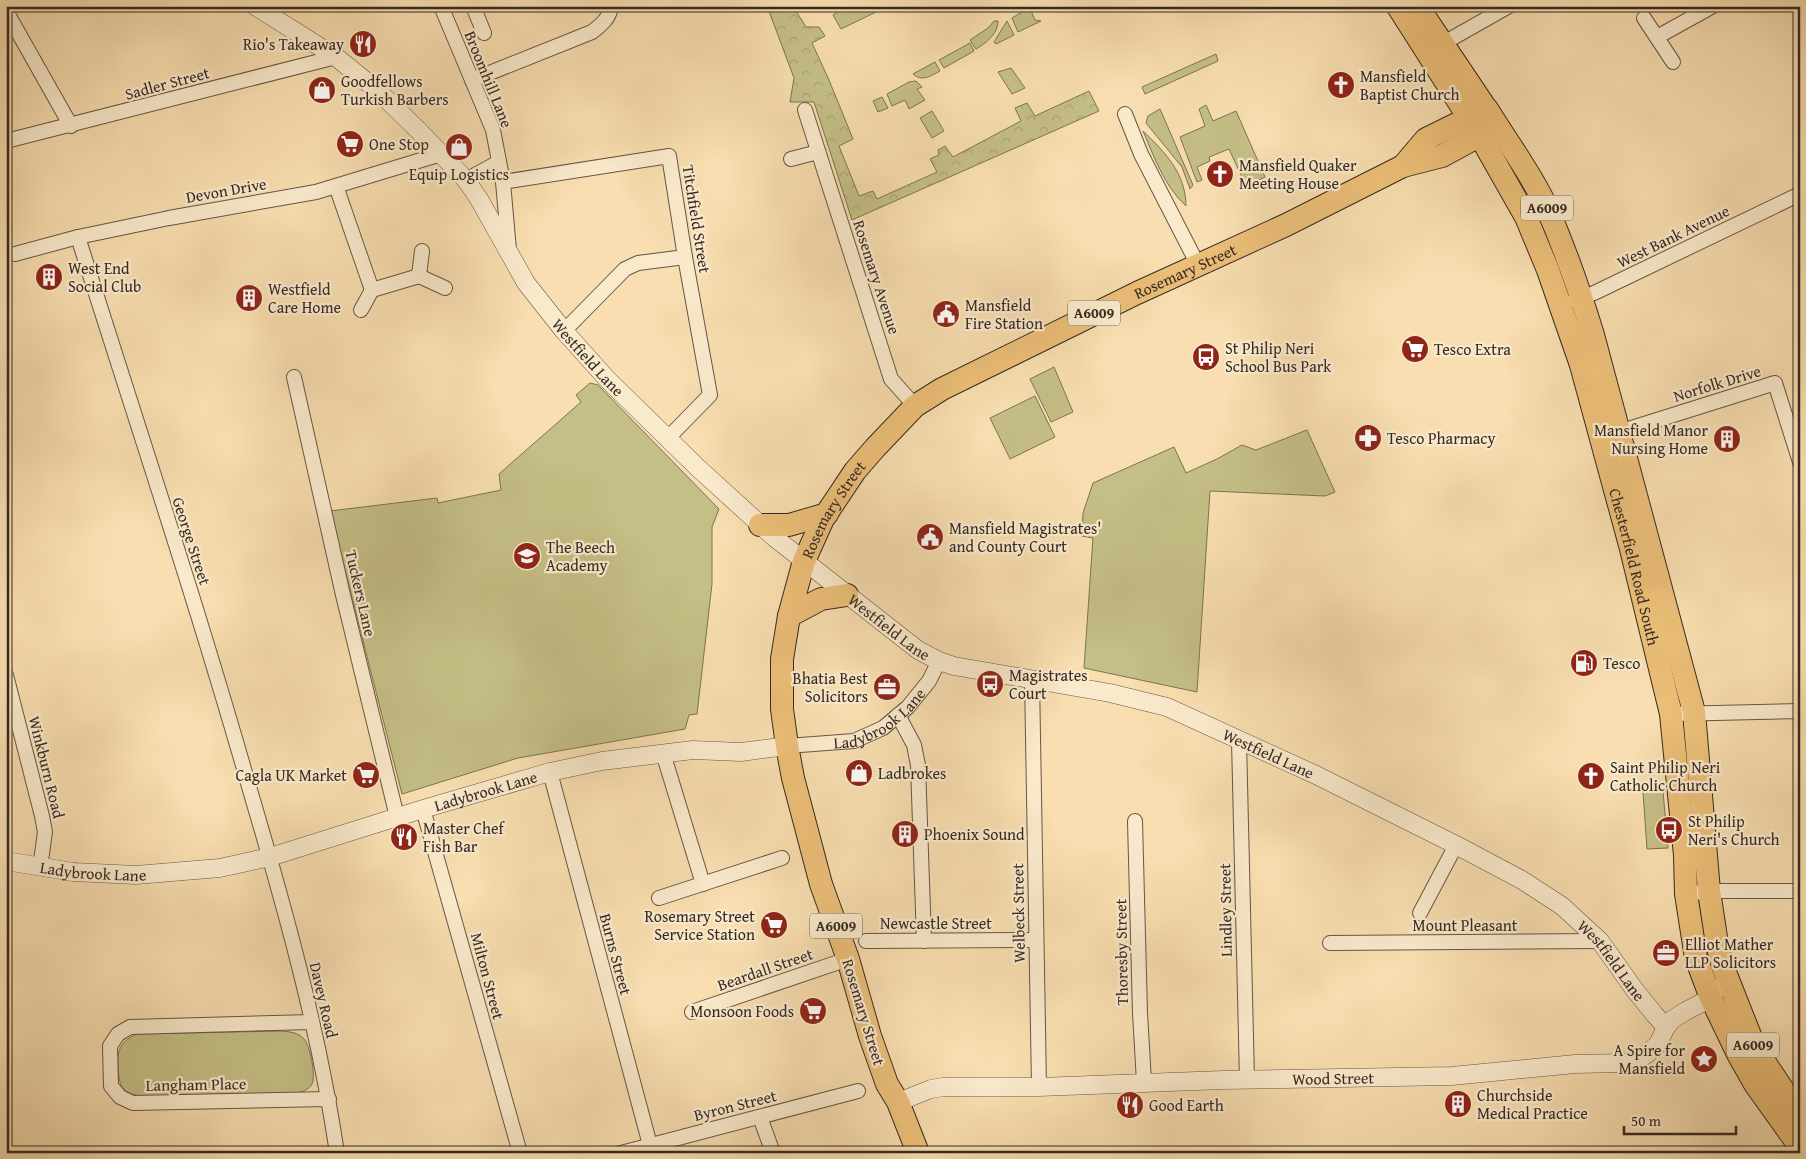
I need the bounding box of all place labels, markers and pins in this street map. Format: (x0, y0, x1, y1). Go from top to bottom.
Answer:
restaurant icon: Rio's Takeaway (348, 29, 378, 59)
place label: Rio's Takeaway (243, 32, 344, 56)
place label: Mansfield Baptist Church (1360, 64, 1459, 106)
place label: Goodfellows Turkish Barbers (341, 69, 449, 111)
church icon: Mansfield Baptist Church (1326, 70, 1356, 100)
shop icon: Goodfellows Turkish Barbers (307, 75, 337, 105)
supermarket icon: One Stop (335, 129, 365, 159)
place label: One Stop (369, 132, 429, 156)
shop icon: Equip Logistics (444, 132, 474, 162)
place label: Mansfield Quaker Meeting House (1239, 153, 1357, 195)
church icon: Mansfield Quaker Meeting House (1205, 159, 1235, 189)
place label: Equip Logistics (409, 162, 509, 186)
place label: West End Social Club (68, 256, 141, 298)
building icon: West End Social Club (34, 262, 64, 292)
place label: Westfield Care Home (268, 277, 341, 319)
building icon: Westfield Care Home (234, 283, 264, 313)
place label: Mansfield Fire Station (965, 293, 1043, 335)
public building icon: Mansfield Fire Station (931, 299, 961, 329)
supermarket icon: Tesco Extra (1400, 334, 1430, 364)
place label: St Philip Neri School Bus Park (1225, 336, 1332, 378)
place label: Tesco Extra (1434, 337, 1511, 361)
bus stop icon: St Philip Neri School Bus Park (1191, 342, 1221, 372)
place label: Mansfield Manor Nursing Home (1594, 418, 1708, 460)
pharmacy icon: Tesco Pharmacy (1353, 423, 1383, 453)
building icon: Mansfield Manor Nursing Home (1712, 424, 1742, 454)
place label: Tesco Pharmacy (1387, 426, 1495, 450)
place label: Mansfield Magistrates' and County Court (949, 516, 1101, 558)
public building icon: Mansfield Magistrates' and County Court (915, 522, 945, 552)
place label: The Beech Academy (546, 535, 615, 577)
school or university icon: The Beech Academy (512, 541, 542, 571)
fuel station icon: Tesco (1569, 648, 1599, 678)
place label: Tesco (1603, 651, 1640, 675)
place label: Magistrates Court (1009, 663, 1088, 705)
place label: Bhatia Best Solicitors (793, 666, 868, 708)
bus stop icon: Magistrates Court (975, 669, 1005, 699)
office icon: Bhatia Best Solicitors (872, 672, 902, 702)
place label: Saint Philip Neri Catholic Church (1610, 755, 1721, 797)
shop icon: Ladbrokes (844, 758, 874, 788)
supermarket icon: Cagla UK Market (351, 760, 381, 790)
place label: Ladbrokes (878, 761, 946, 785)
church icon: Saint Philip Neri Catholic Church (1576, 761, 1606, 791)
place label: Cagla UK Market (235, 763, 347, 787)
place label: St Philip Neri's Church (1688, 809, 1780, 851)
bus stop icon: St Philip Neri's Church (1654, 815, 1684, 845)
place label: Master Chef Fish Bar (423, 816, 505, 858)
building icon: Phoenix Sound (890, 819, 920, 849)
restaurant icon: Master Chef Fish Bar (389, 822, 419, 852)
place label: Phoenix Sound (924, 822, 1025, 846)
place label: Rosemary Street Service Station (645, 904, 755, 946)
supermarket icon: Rosemary Street Service Station (759, 910, 789, 940)
place label: Elliot Mather LLP Solicitors (1685, 932, 1776, 974)
office icon: Elliot Mather LLP Solicitors (1651, 938, 1681, 968)
supermarket icon: Monsoon Foods (798, 996, 828, 1026)
place label: Monsoon Foods (690, 999, 794, 1023)
place label: A Spire for Mansfield (1614, 1038, 1685, 1080)
place icon: A Spire for Mansfield (1689, 1044, 1719, 1074)
place label: Churchside Medical Practice (1477, 1083, 1588, 1125)
building icon: Churchside Medical Practice (1443, 1089, 1473, 1119)
restaurant icon: Good Earth (1115, 1090, 1145, 1120)
place label: Good Earth (1149, 1093, 1224, 1117)

